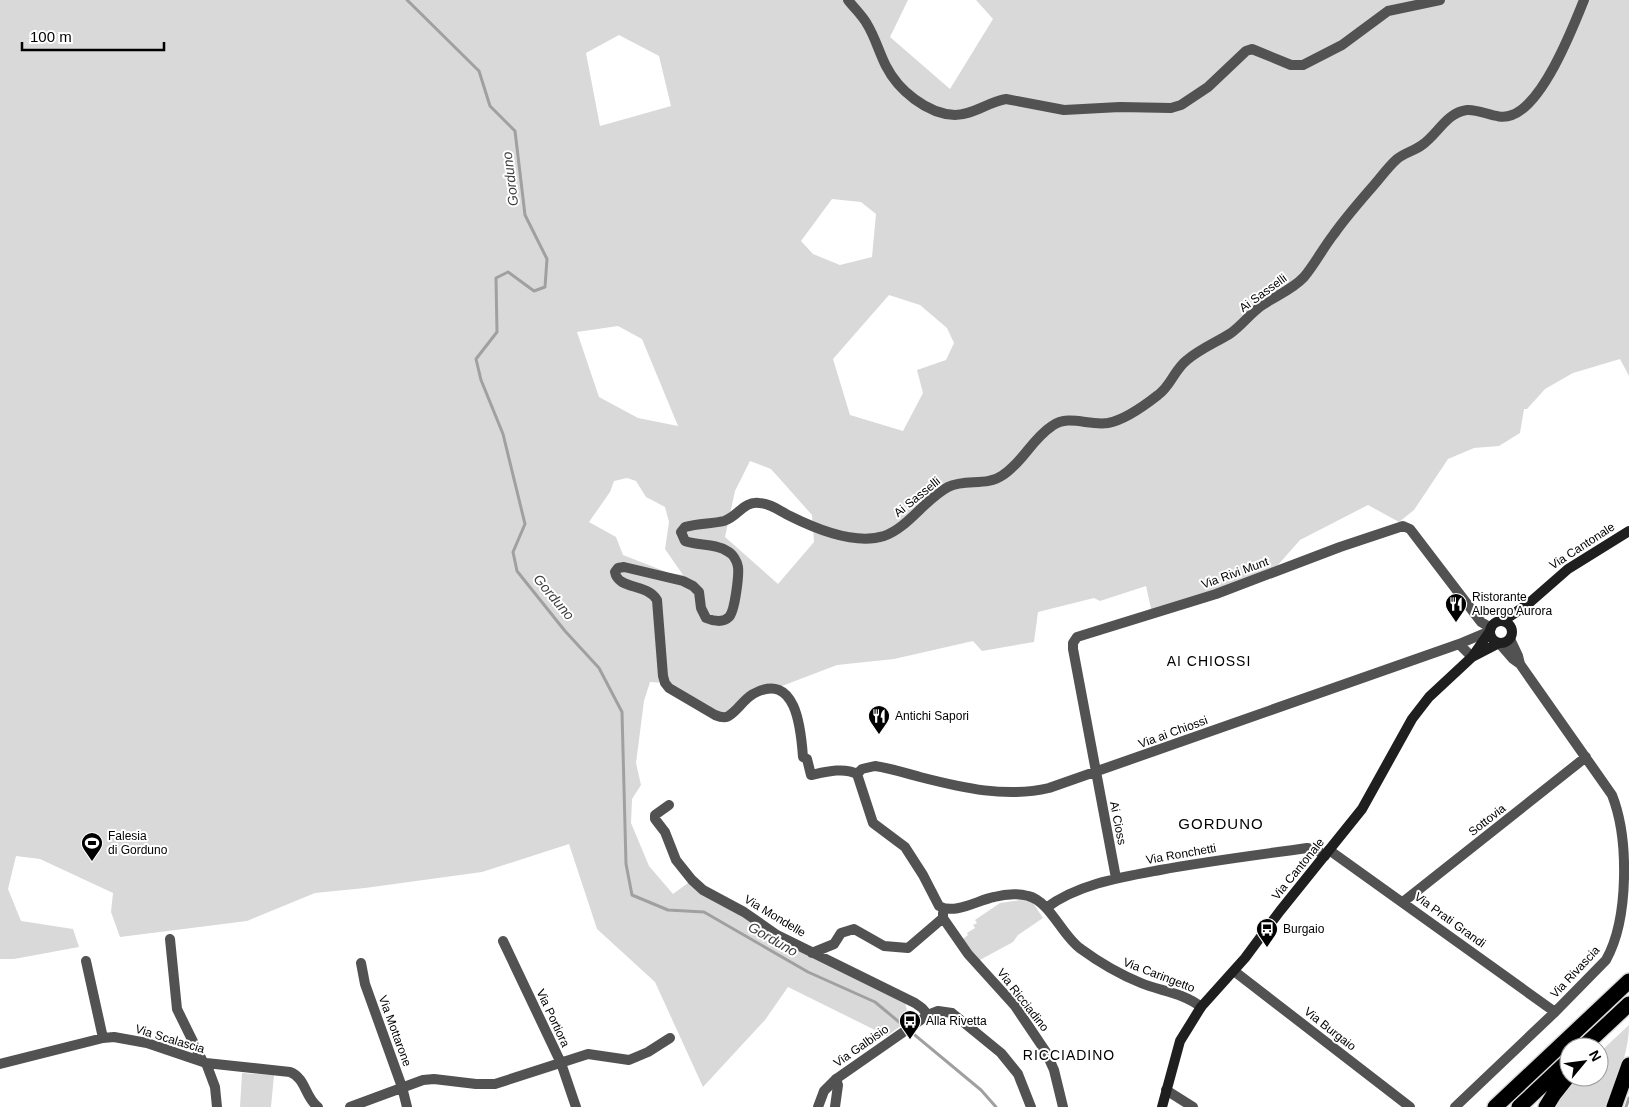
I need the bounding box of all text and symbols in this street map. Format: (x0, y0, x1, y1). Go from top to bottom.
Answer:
scale bar (22, 20, 165, 52)
text: 100 m (30, 28, 72, 45)
water label: Gorduno (499, 151, 521, 207)
street label: Ai Sasselli (1236, 271, 1290, 315)
street label: Ai Sasselli (891, 474, 943, 520)
street label: Via Cantonale (1547, 519, 1618, 572)
street label: Via Rivi Munt (1199, 554, 1271, 592)
water label: Gorduno (530, 571, 578, 623)
place label: Ristorante Albergo Aurora (1472, 590, 1552, 618)
restaurant icon: Ristorante Albergo Aurora (1444, 592, 1468, 623)
district label: AI CHIOSSI (1167, 653, 1251, 669)
restaurant icon: Antichi Sapori (867, 704, 891, 735)
place label: Antichi Sapori (895, 709, 969, 723)
street label: Via ai Chiossi (1137, 713, 1209, 751)
street label: Ai Cioss (1107, 800, 1129, 846)
street label: Sottovia (1466, 801, 1509, 839)
district label: GORDUNO (1178, 815, 1264, 832)
place label: Falesia di Gorduno (108, 829, 168, 857)
sports icon: Falesia di Gorduno (80, 831, 104, 862)
street label: Via Cantonale (1269, 835, 1327, 903)
street label: Via Ronchetti (1145, 841, 1217, 867)
street label: Via Prati Grandi (1412, 890, 1488, 950)
street label: Via Mondelle (742, 892, 809, 940)
bus stop icon: Burgaio (1255, 917, 1279, 948)
water label: Gorduno (745, 918, 801, 960)
place label: Burgaio (1283, 922, 1325, 936)
street label: Via Rivascia (1547, 943, 1603, 1001)
street label: Via Caringetto (1121, 955, 1197, 995)
street label: Via Ricciadino (994, 966, 1052, 1034)
street label: Via Portiora (533, 987, 573, 1050)
street label: Via Mottarone (376, 994, 414, 1069)
street label: Via Burgaio (1301, 1004, 1359, 1054)
bus stop icon: Alla Rivetta (898, 1009, 922, 1040)
place label: Alla Rivetta (926, 1014, 987, 1028)
street label: Via Scalascia (134, 1022, 207, 1056)
street label: Via Galbisio (831, 1022, 891, 1070)
north arrow (1559, 1037, 1609, 1087)
district label: RICCIADINO (1023, 1047, 1115, 1063)
text: N (1586, 1047, 1605, 1064)

